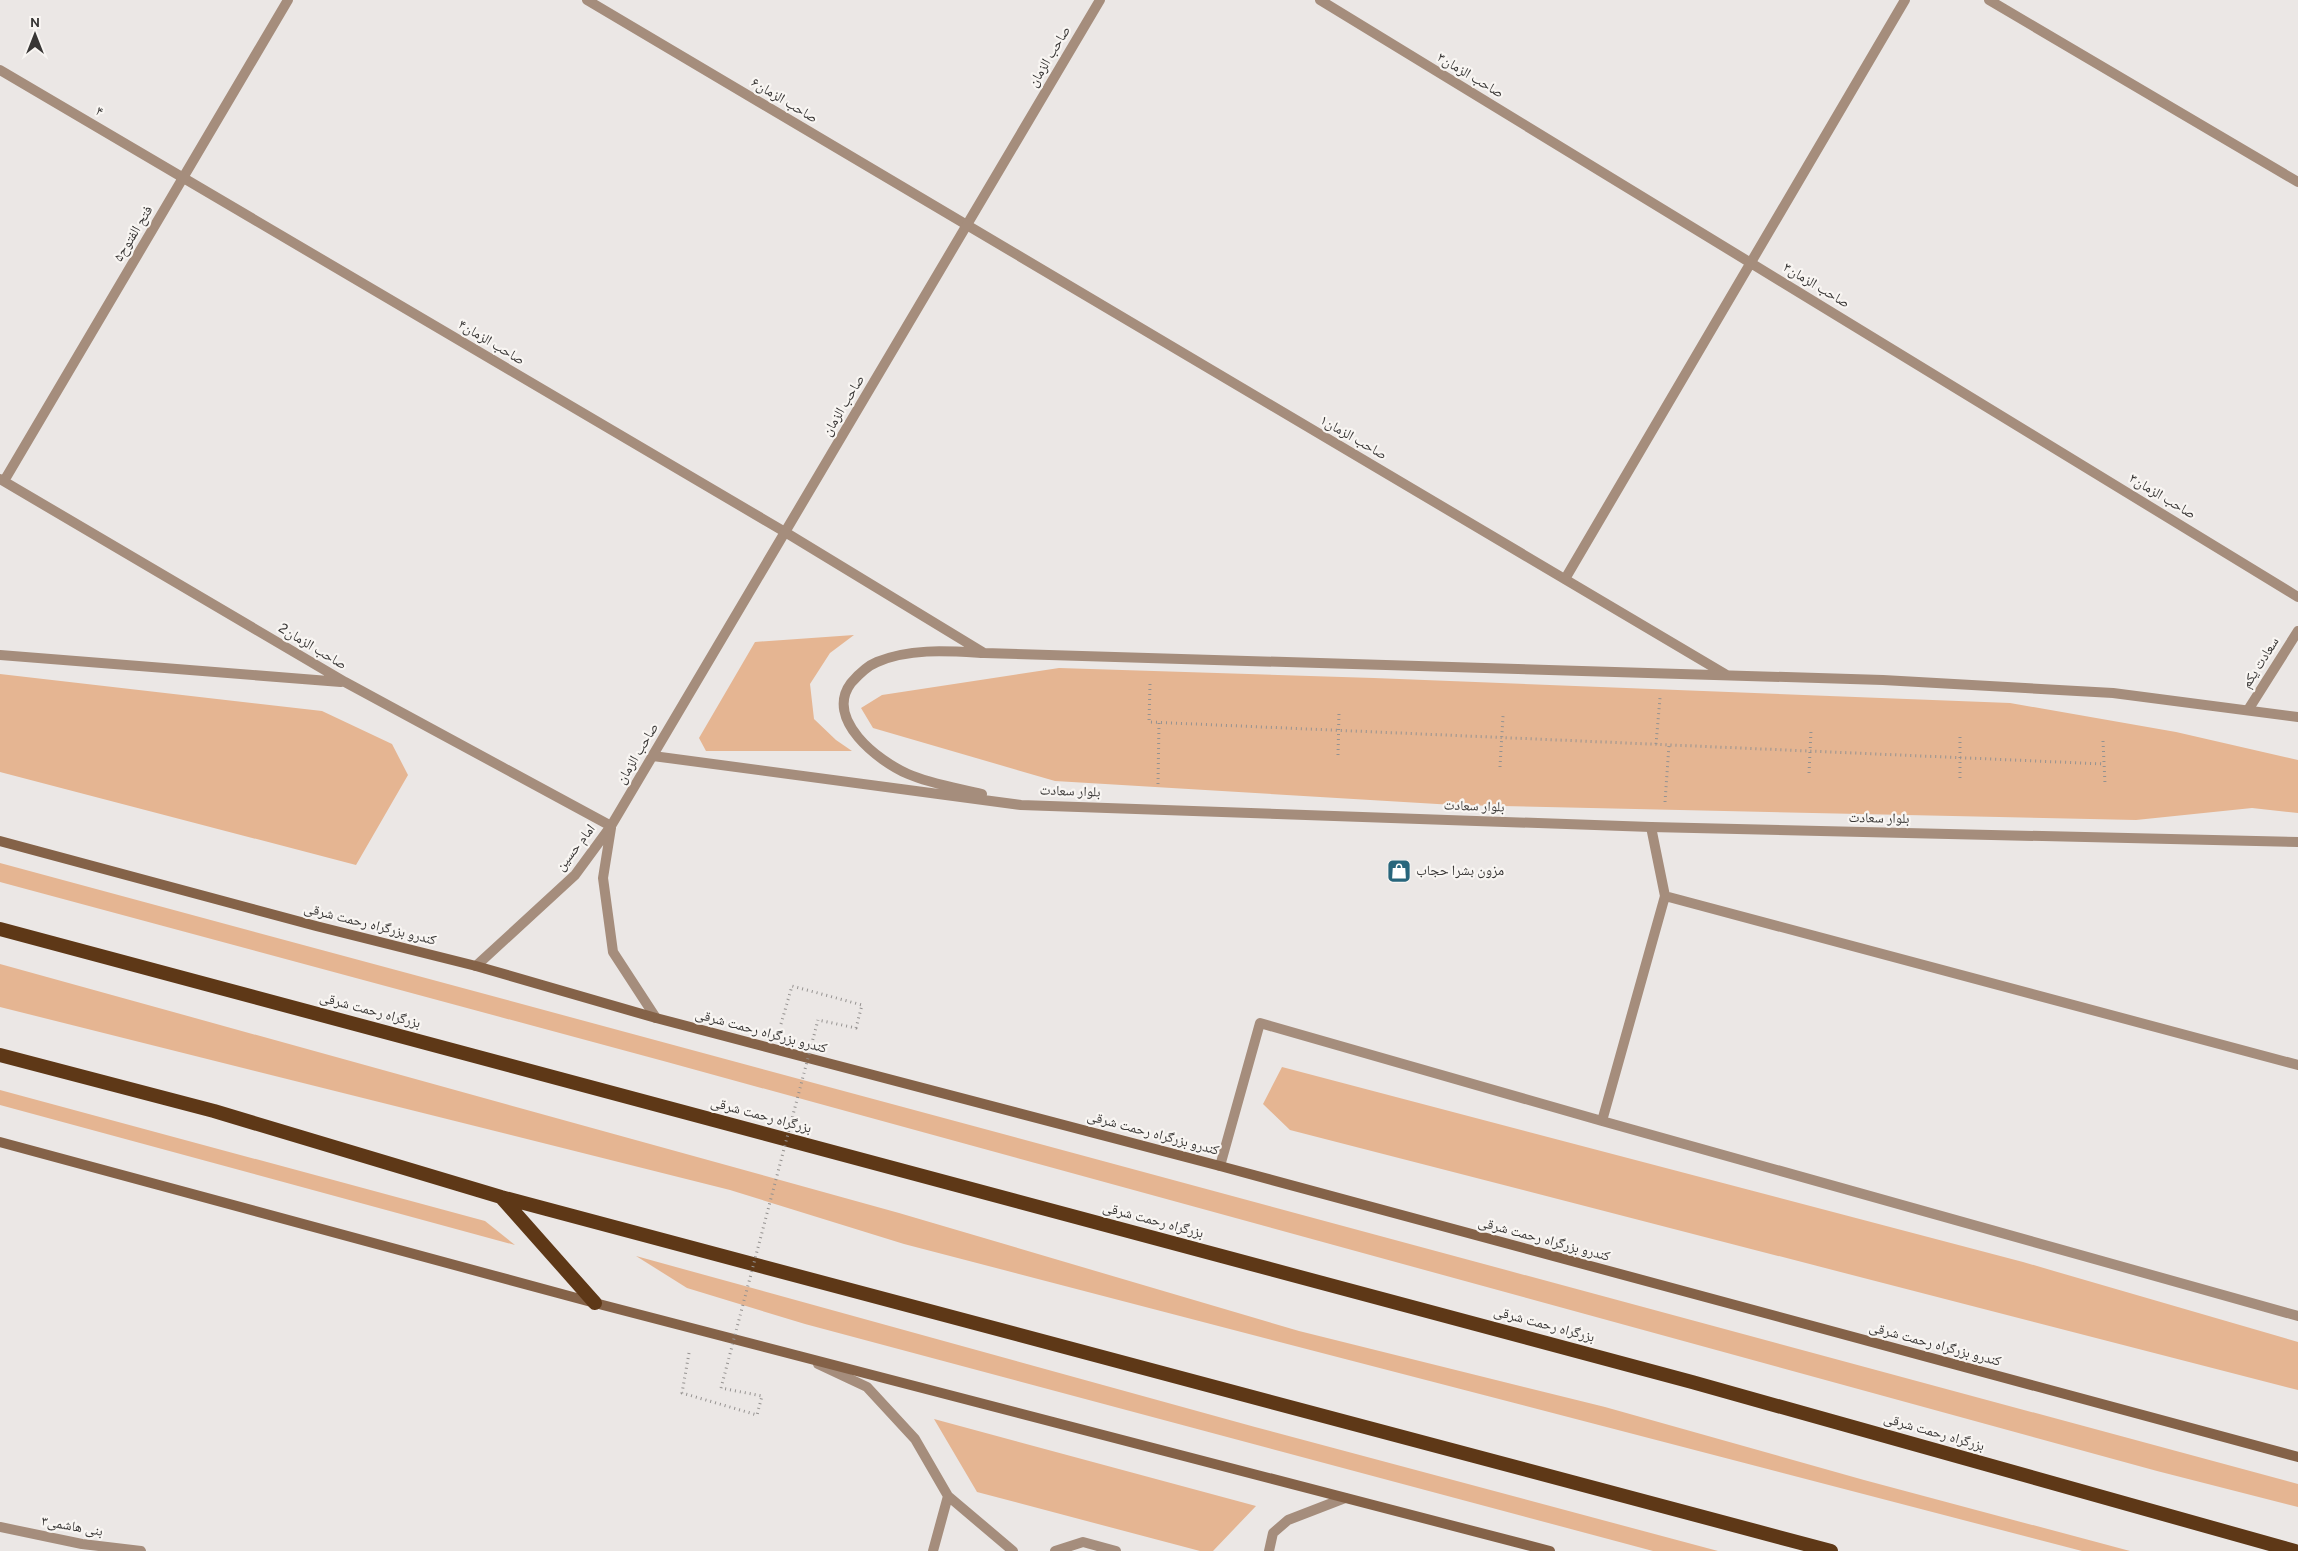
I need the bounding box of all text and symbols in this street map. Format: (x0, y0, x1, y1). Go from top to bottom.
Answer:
north arrow (10, 10, 60, 60)
text: N (30, 15, 40, 32)
street label: صاحب الزمان (1025, 23, 1075, 91)
street label: صاحب الزمان۳ (1434, 50, 1506, 102)
street label: صاحب الزمان۶ (748, 75, 820, 127)
street label: ۴ (92, 103, 106, 121)
street label: فتح الفتوح۵ (111, 203, 157, 265)
street label: صاحب الزمان۳ (1780, 260, 1852, 312)
street label: صاحب الزمان۴ (455, 317, 527, 369)
street label: صاحب الزمان (819, 372, 869, 440)
street label: صاحب الزمان۱ (1316, 412, 1390, 464)
street label: صاحب الزمان۳ (2126, 471, 2198, 523)
street label: 2صاحب الزمان (275, 620, 349, 674)
street label: سعادت یکم (2239, 634, 2283, 692)
street label: صاحب الزمان (613, 720, 663, 788)
street label: بلوار سعادت (1039, 782, 1101, 802)
street label: بلوار سعادت (1443, 797, 1505, 817)
street label: بلوار سعادت (1848, 810, 1910, 828)
street label: امام حسین (552, 821, 600, 875)
shop icon: مزون بشرا حجاب (1386, 858, 1412, 884)
place label: مزون بشرا حجاب (1416, 863, 1504, 880)
street label: کندرو بزرگراه رحمت شرقی (302, 900, 438, 950)
street label: بزرگراه رحمت شرقی (318, 989, 423, 1033)
street label: کندرو بزرگراه رحمت شرقی (693, 1006, 829, 1058)
street label: بزرگراه رحمت شرقی (709, 1094, 814, 1138)
street label: کندرو بزرگراه رحمت شرقی (1085, 1108, 1221, 1160)
street label: بزرگراه رحمت شرقی (1101, 1199, 1206, 1243)
street label: کندرو بزرگراه رحمت شرقی (1476, 1214, 1612, 1266)
street label: بزرگراه رحمت شرقی (1492, 1303, 1597, 1347)
street label: کندرو بزرگراه رحمت شرقی (1867, 1319, 2003, 1371)
street label: بزرگراه رحمت شرقی (1882, 1411, 1986, 1456)
street label: بنی هاشمی۳ (40, 1513, 104, 1541)

